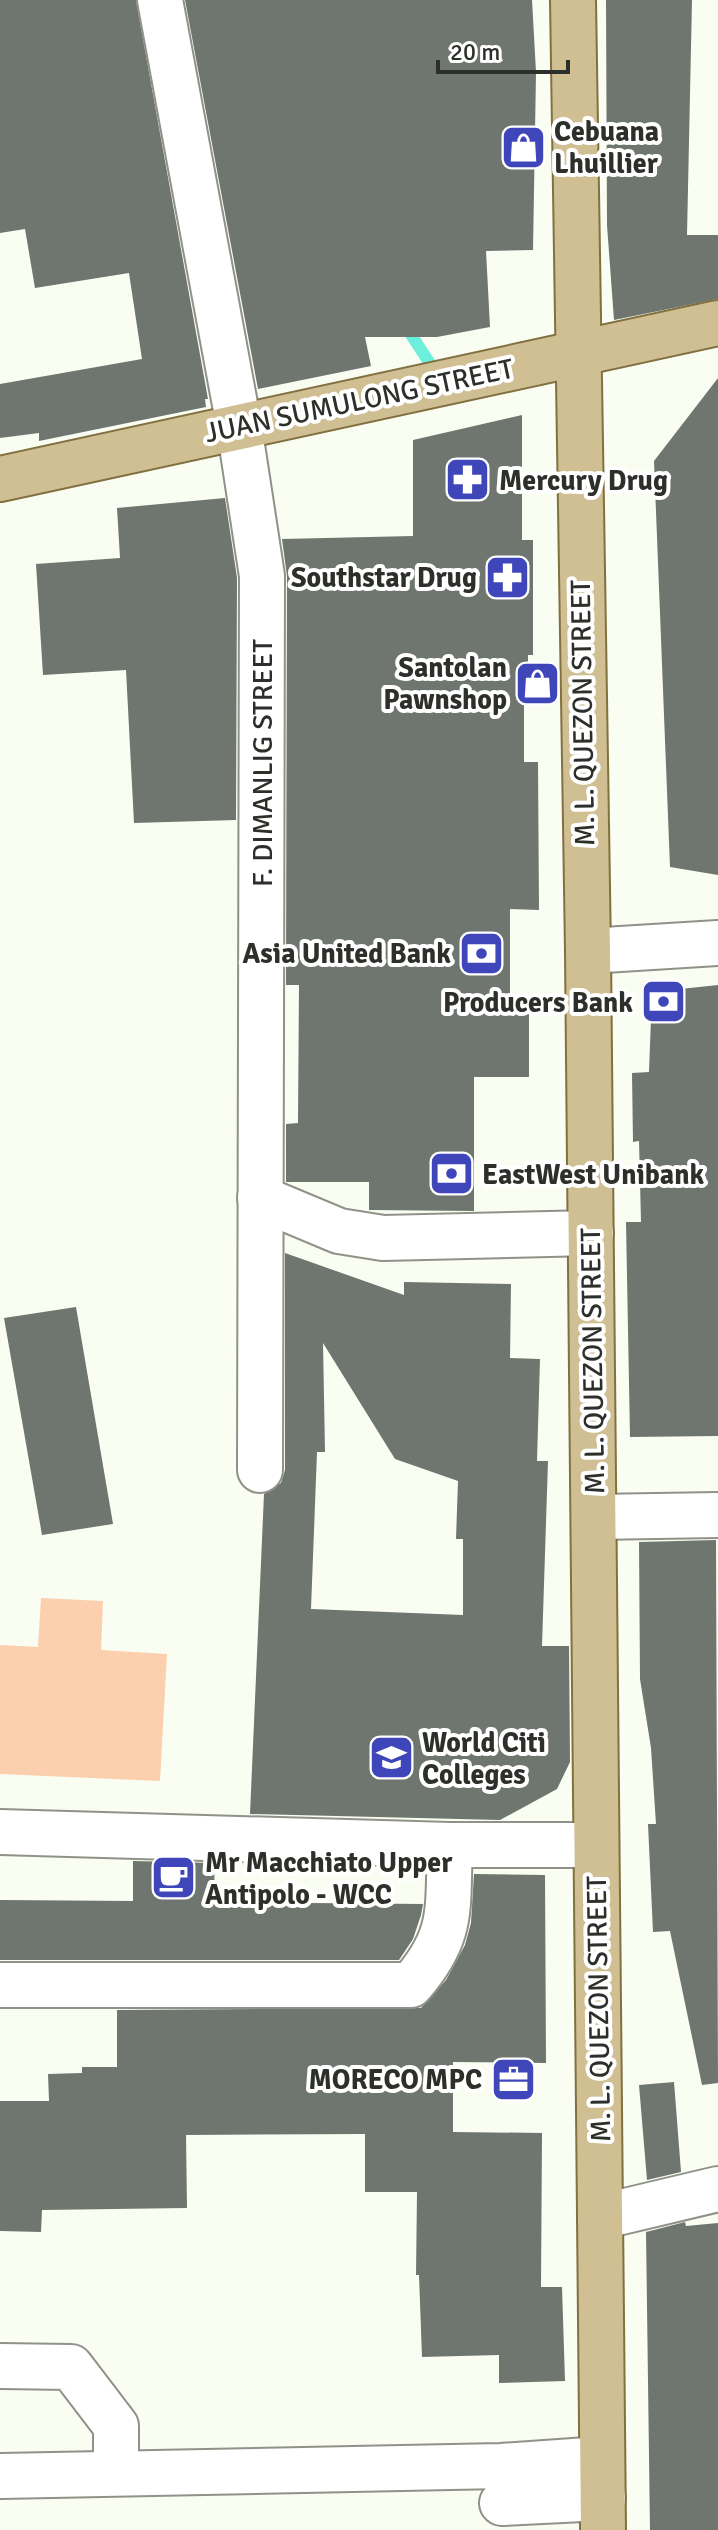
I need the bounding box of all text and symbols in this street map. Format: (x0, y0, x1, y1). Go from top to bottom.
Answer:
scale bar (438, 24, 568, 74)
text: 20 m (450, 37, 500, 67)
place label: Cebuana Lhuillier (554, 115, 659, 181)
shop icon: Cebuana Lhuillier (499, 123, 547, 171)
street label: JUAN SUMULONG STREET (202, 352, 517, 450)
pharmacy icon: Mercury Drug (444, 456, 492, 504)
place label: Mercury Drug (499, 464, 668, 498)
pharmacy icon: Southstar Drug (484, 553, 532, 601)
place label: Southstar Drug (291, 561, 477, 595)
street label: M. L. QUEZON STREET (564, 579, 602, 846)
street label: F. DIMANLIG STREET (246, 639, 280, 887)
place label: Santolan Pawnshop (383, 651, 507, 717)
shop icon: Santolan Pawnshop (514, 659, 562, 707)
bank icon: Asia United Bank (458, 929, 506, 977)
place label: Asia United Bank (242, 937, 451, 971)
bank icon: Producers Bank (640, 978, 688, 1026)
place label: Producers Bank (443, 986, 633, 1020)
bank icon: EastWest Unibank (427, 1150, 475, 1198)
place label: EastWest Unibank (482, 1158, 704, 1192)
street label: M. L. QUEZON STREET (574, 1227, 612, 1494)
place label: World Citi Colleges (422, 1726, 546, 1792)
school or university icon: World Citi Colleges (367, 1734, 415, 1782)
place label: Mr Macchiato Upper Antipolo - WCC (205, 1846, 453, 1912)
cafe icon: Mr Macchiato Upper Antipolo - WCC (150, 1854, 198, 1902)
street label: M. L. QUEZON STREET (580, 1875, 618, 2142)
office icon: MORECO MPC (489, 2055, 537, 2103)
place label: MORECO MPC (308, 2063, 482, 2097)

